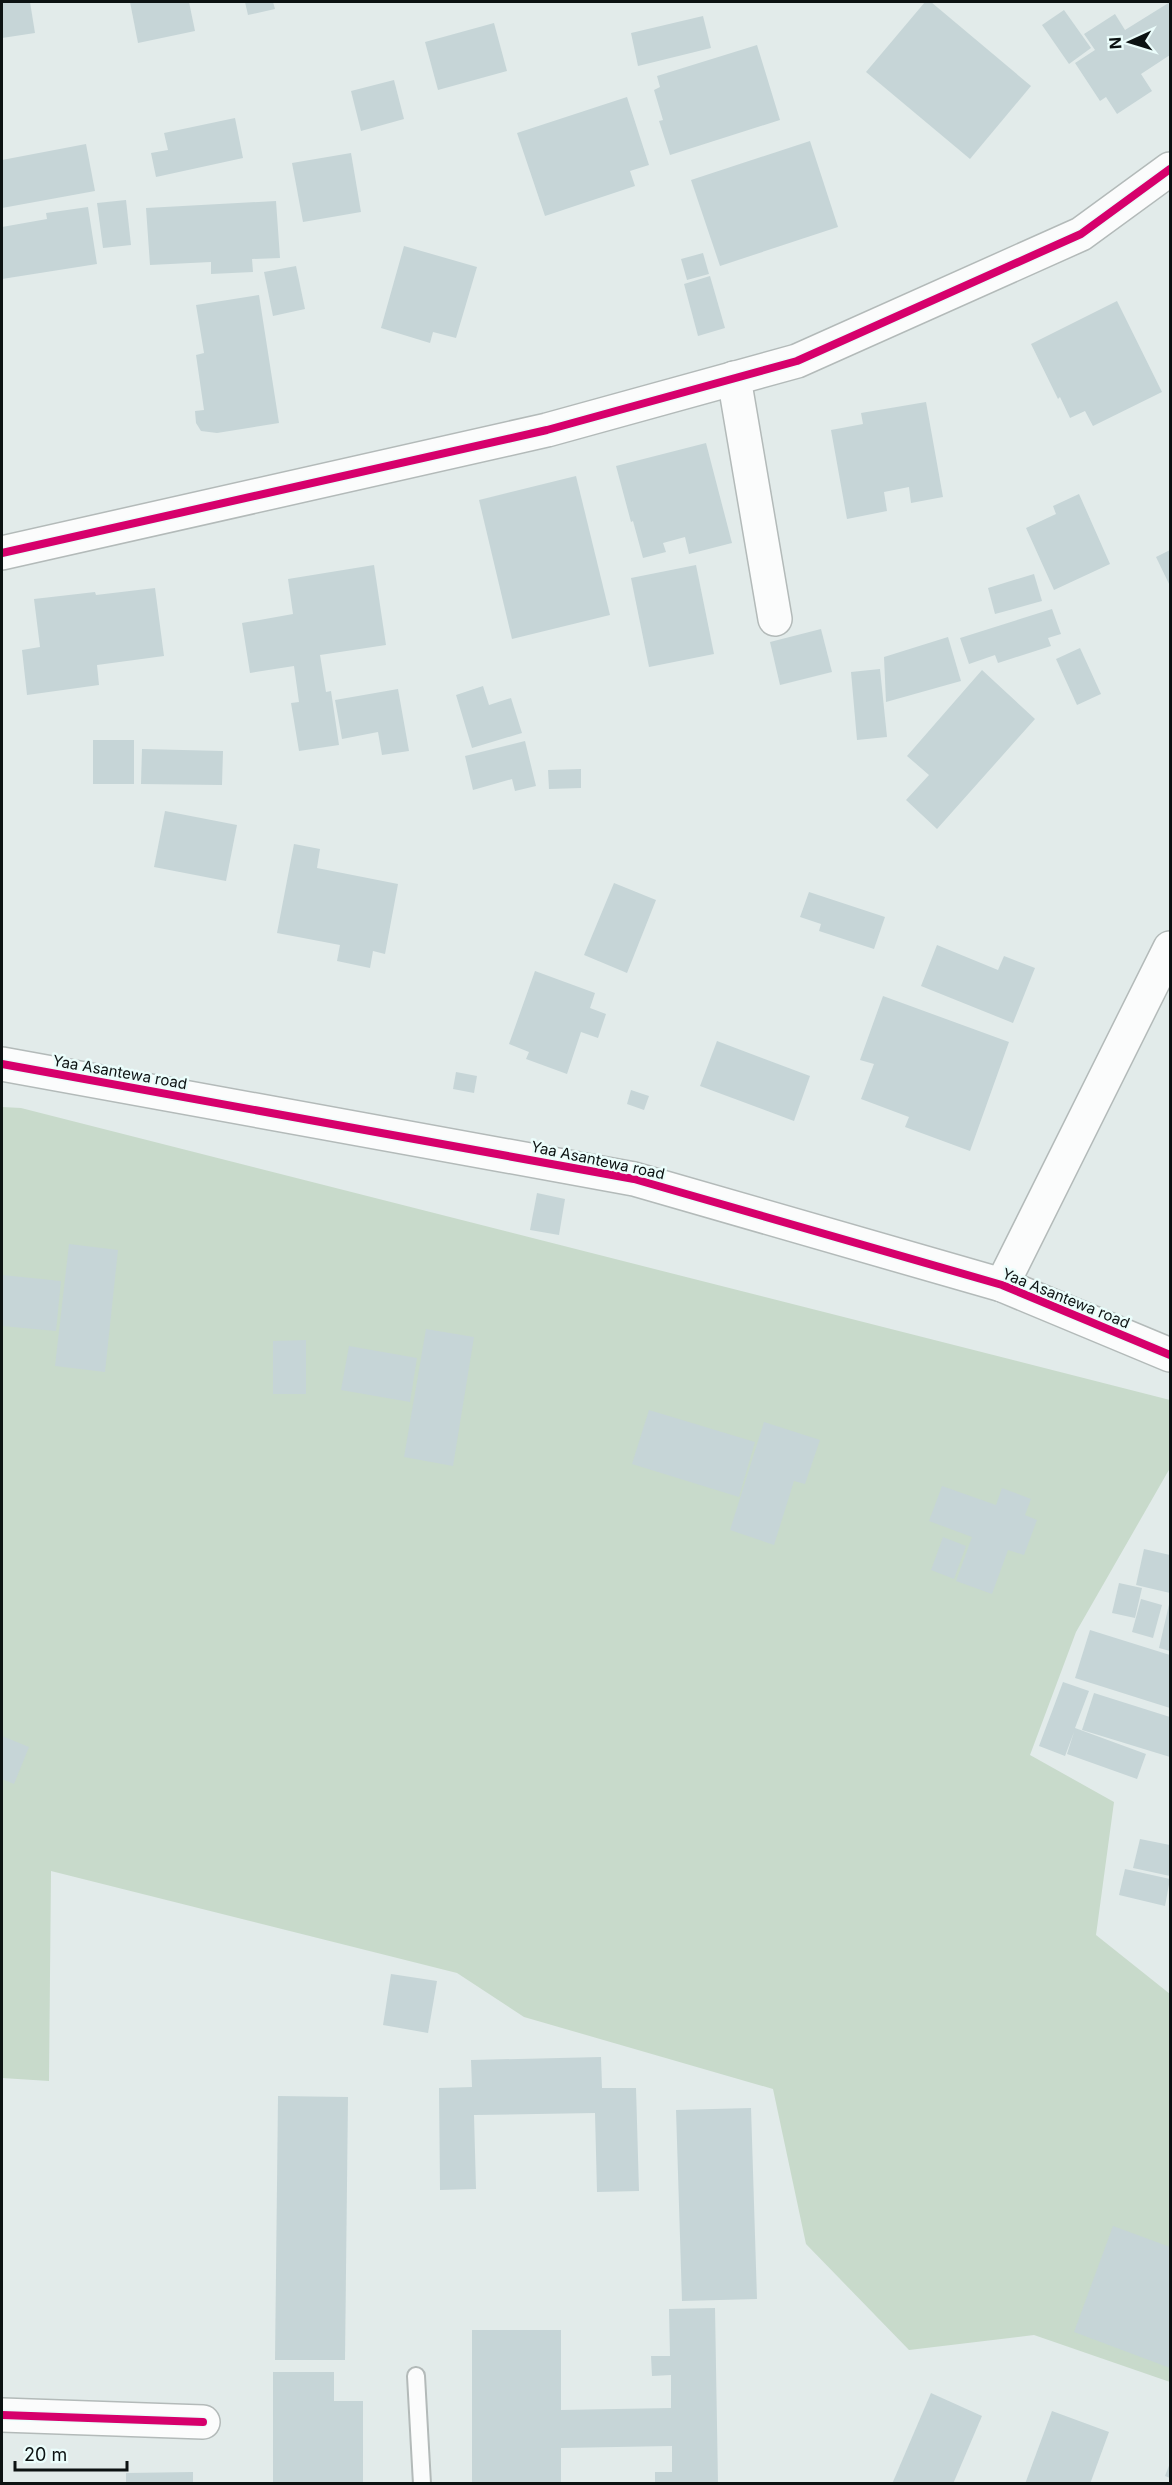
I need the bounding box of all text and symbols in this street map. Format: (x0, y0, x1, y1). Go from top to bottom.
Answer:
north arrow (1100, 12, 1160, 72)
text: N (1105, 36, 1125, 50)
street label: Yaa Asantewa road (51, 1051, 189, 1093)
street label: Yaa Asantewa road (529, 1137, 667, 1183)
street label: Yaa Asantewa road (999, 1264, 1133, 1332)
scale bar (15, 2434, 128, 2472)
text: 20 m (24, 2444, 67, 2465)

